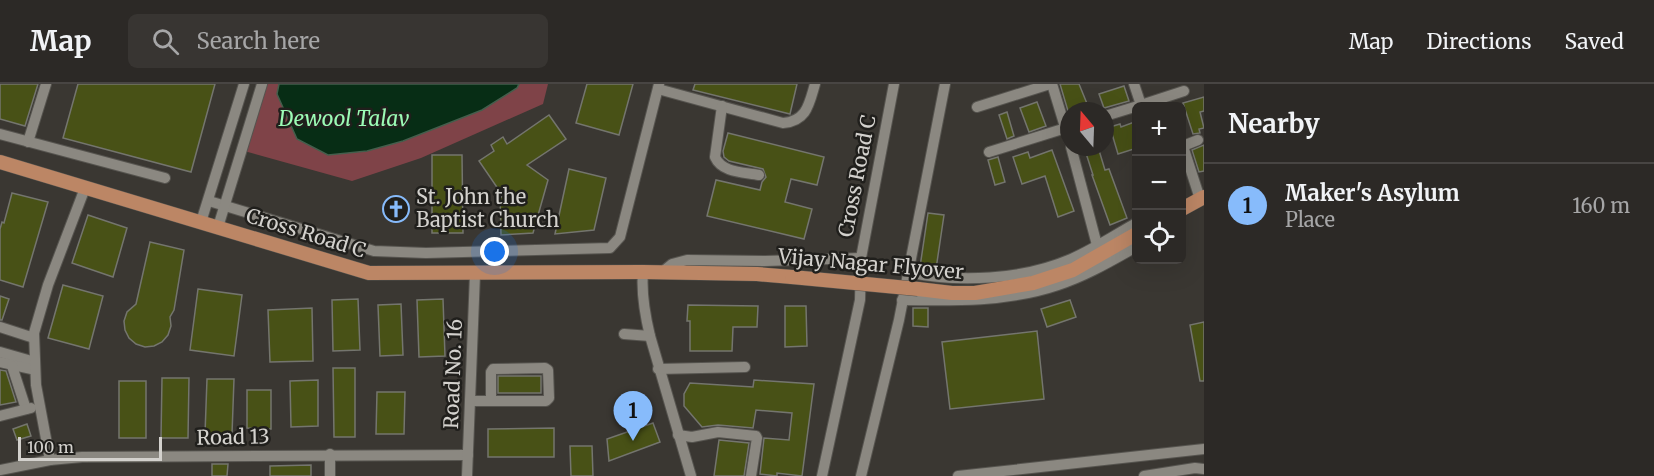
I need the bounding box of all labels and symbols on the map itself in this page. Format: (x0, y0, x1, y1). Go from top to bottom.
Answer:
north arrow (1060, 102, 1114, 156)
water label: Dewool Talav (278, 105, 409, 132)
street label: Cross Road C (832, 113, 881, 239)
place label: St. John the Baptist Church (416, 184, 559, 232)
church icon: St. John the Baptist Church (381, 194, 411, 224)
street label: Cross Road C (243, 202, 369, 263)
your location (480, 237, 509, 266)
street label: Vijay Nagar Flyover (776, 243, 965, 284)
street label: Road No. 16 (438, 319, 467, 429)
pin: 1 (614, 392, 652, 441)
street label: Road 13 (196, 423, 270, 450)
scale bar (18, 434, 162, 462)

